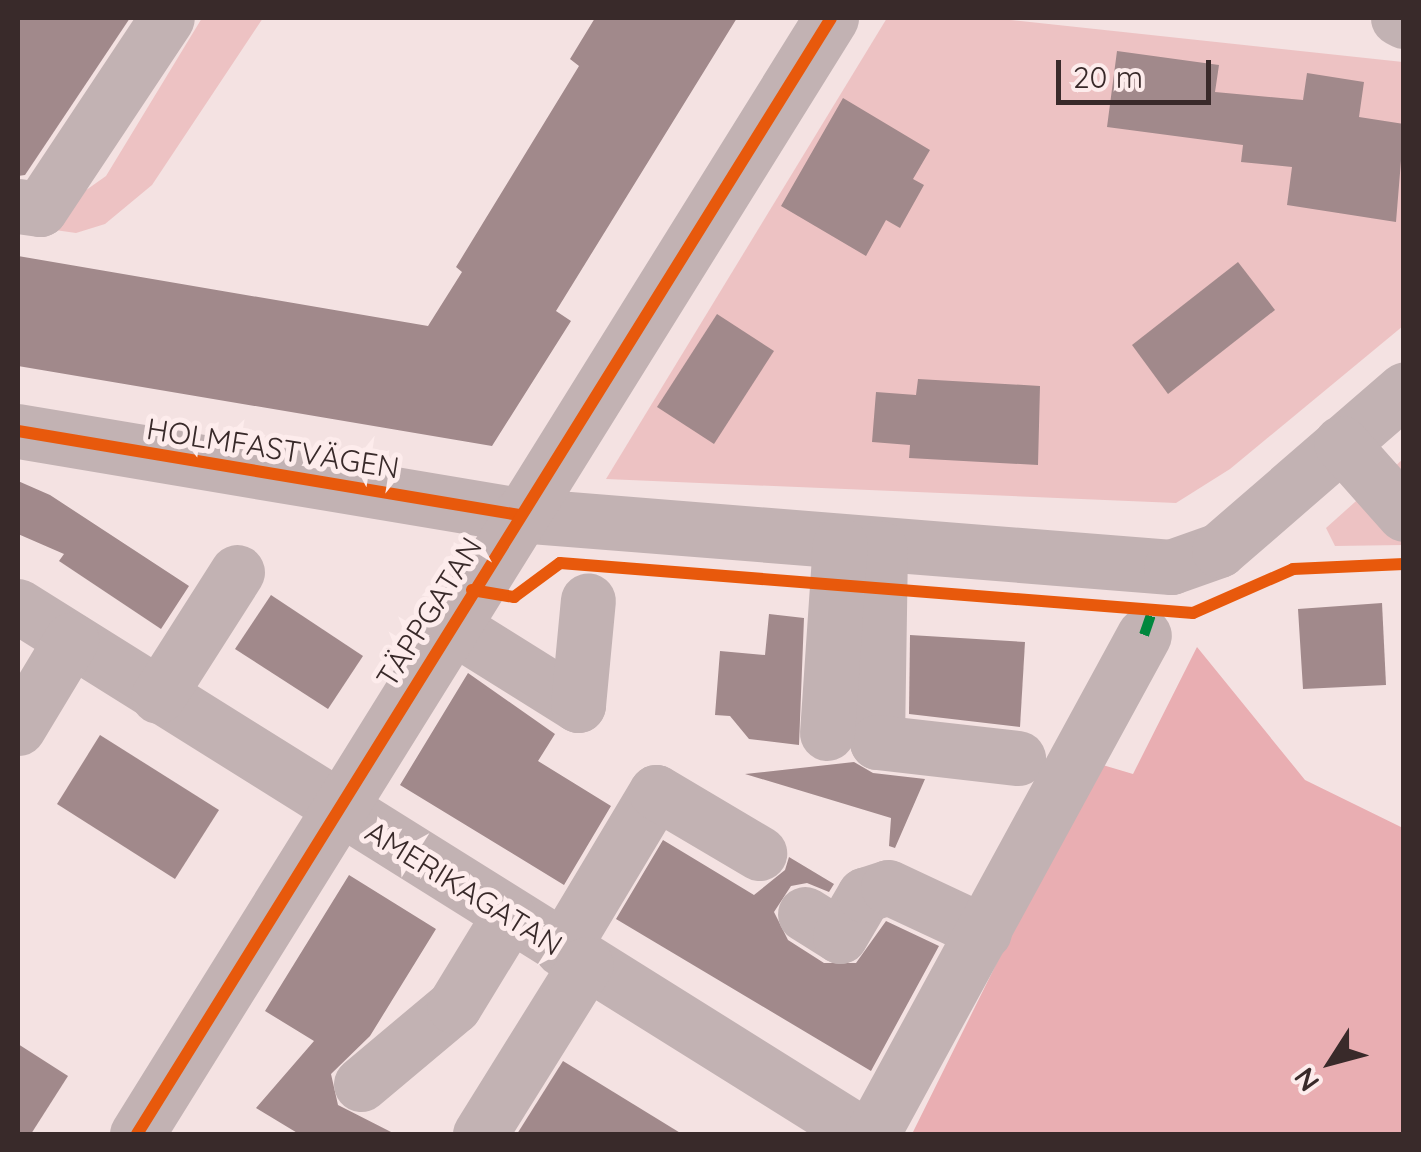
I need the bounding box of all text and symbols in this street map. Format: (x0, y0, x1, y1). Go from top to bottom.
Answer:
scale bar (1061, 40, 1216, 102)
text: 20 m (1073, 58, 1143, 96)
street label: HOLMFASTVÄGEN (144, 410, 402, 486)
street label: TÄPPGATAN (369, 530, 489, 694)
street label: AMERIKAGATAN (359, 813, 569, 963)
north arrow (1281, 1012, 1381, 1112)
text: N (1286, 1061, 1327, 1099)

